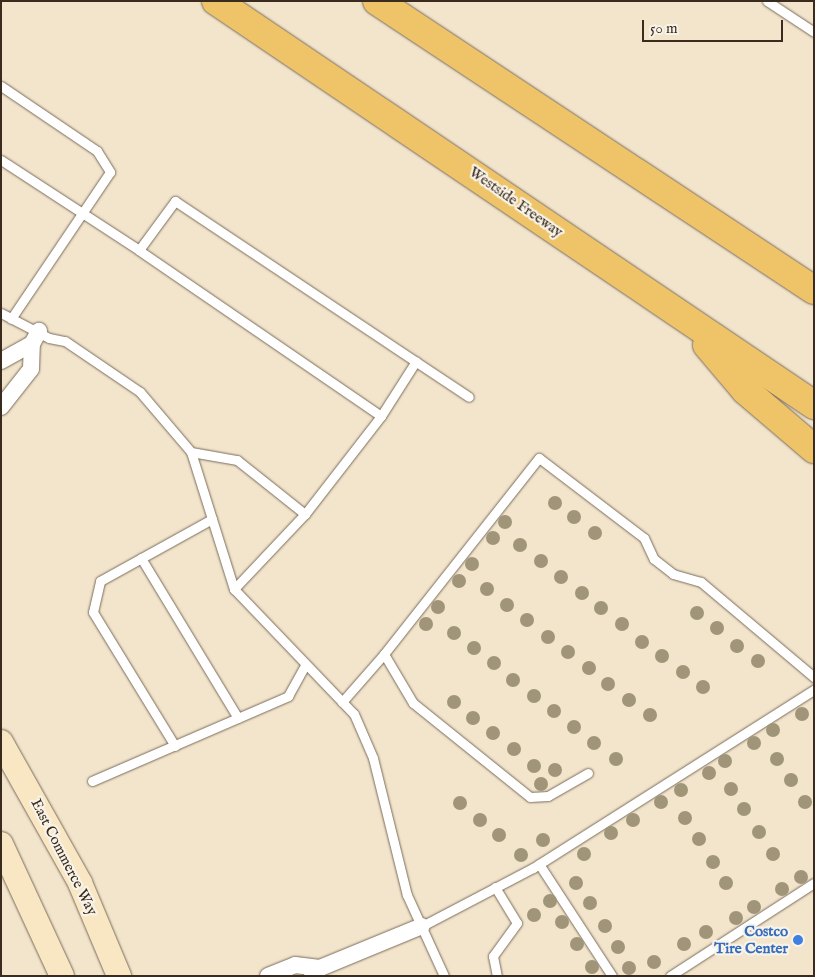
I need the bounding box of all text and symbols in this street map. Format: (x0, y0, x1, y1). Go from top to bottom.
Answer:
scale bar (645, 10, 786, 42)
text: 50 m (650, 19, 678, 38)
street label: Westside Freeway (466, 163, 566, 241)
street label: East Commerce Way (27, 796, 101, 918)
place label: Costco Tire Center (714, 922, 788, 957)
marker: Costco Tire Center (792, 934, 804, 946)

